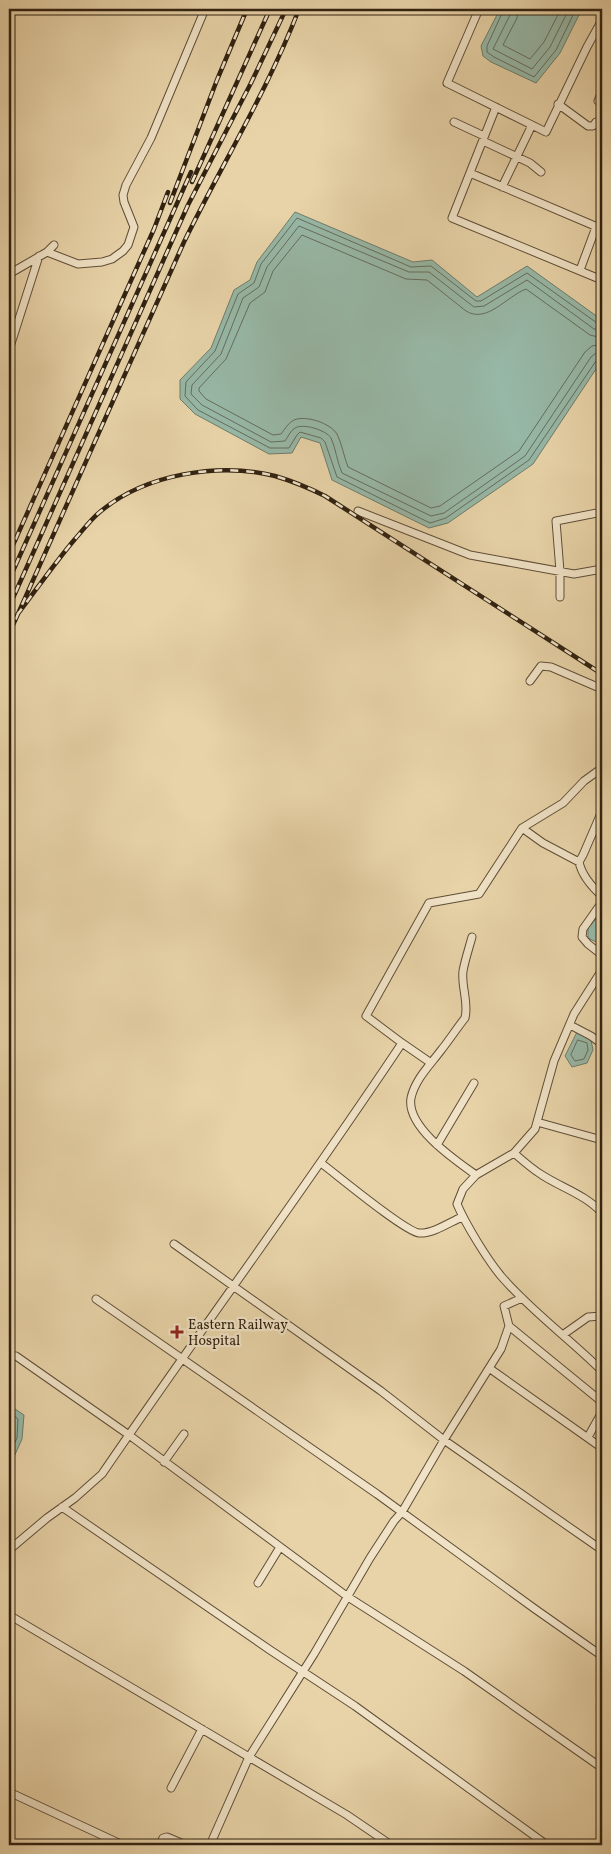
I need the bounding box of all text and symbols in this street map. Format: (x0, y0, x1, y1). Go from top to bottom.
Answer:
place label: Eastern Railway Hospital (188, 1316, 288, 1351)
marker: Eastern Railway Hospital (170, 1325, 184, 1339)

